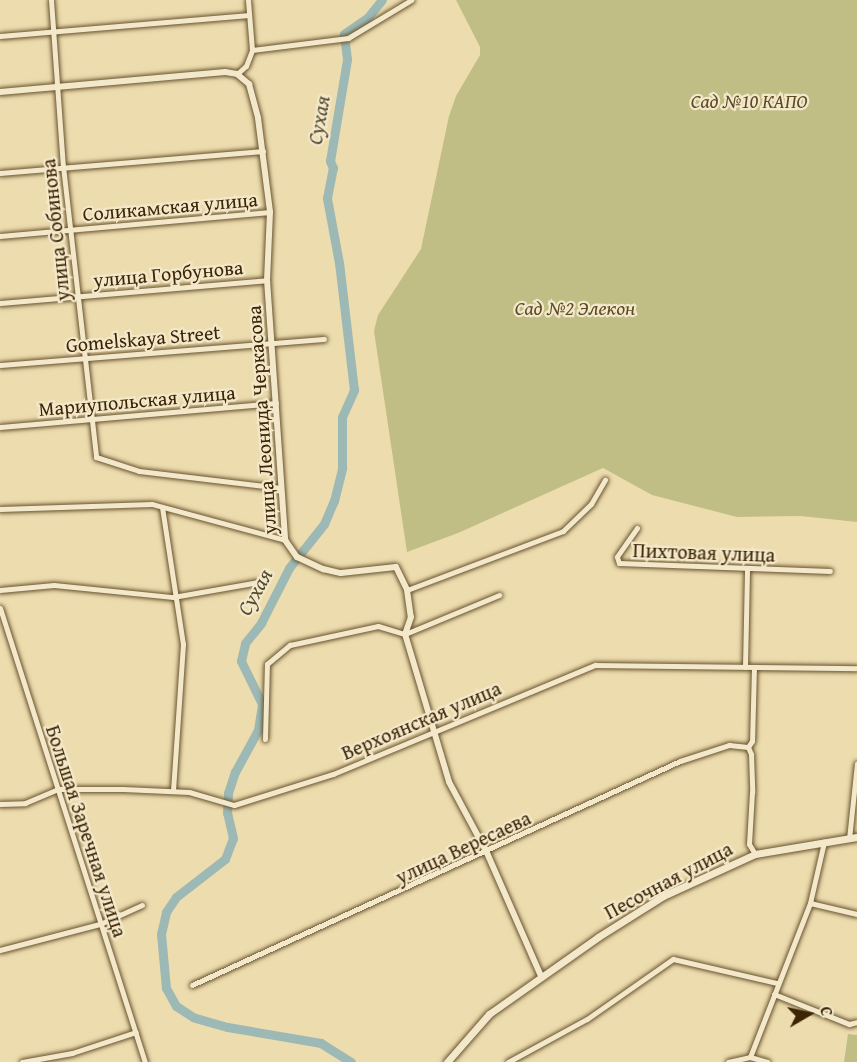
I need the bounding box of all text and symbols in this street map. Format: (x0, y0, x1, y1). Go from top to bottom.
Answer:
park label: Сад №10 КАПО (691, 88, 807, 112)
water label: Сухая (302, 93, 336, 147)
street label: улица Собинова (36, 158, 74, 302)
street label: Соликамская улица (81, 186, 259, 226)
street label: улица Горбунова (92, 254, 244, 292)
park label: Сад №2 Элекон (515, 295, 635, 319)
street label: улица Леонида Черкасова (241, 305, 281, 535)
street label: Gomelskaya Street (65, 319, 221, 357)
street label: Мариупольская улица (38, 379, 236, 421)
street label: Пихтовая улица (632, 538, 776, 566)
water label: Сухая (232, 564, 278, 620)
street label: Верхоянская улица (338, 676, 504, 764)
street label: Большая Заречная улица (41, 722, 133, 940)
street label: улица Вересаева (392, 805, 534, 889)
street label: Песочная улица (600, 836, 736, 924)
north arrow (779, 984, 839, 1044)
text: С (814, 1005, 839, 1018)

